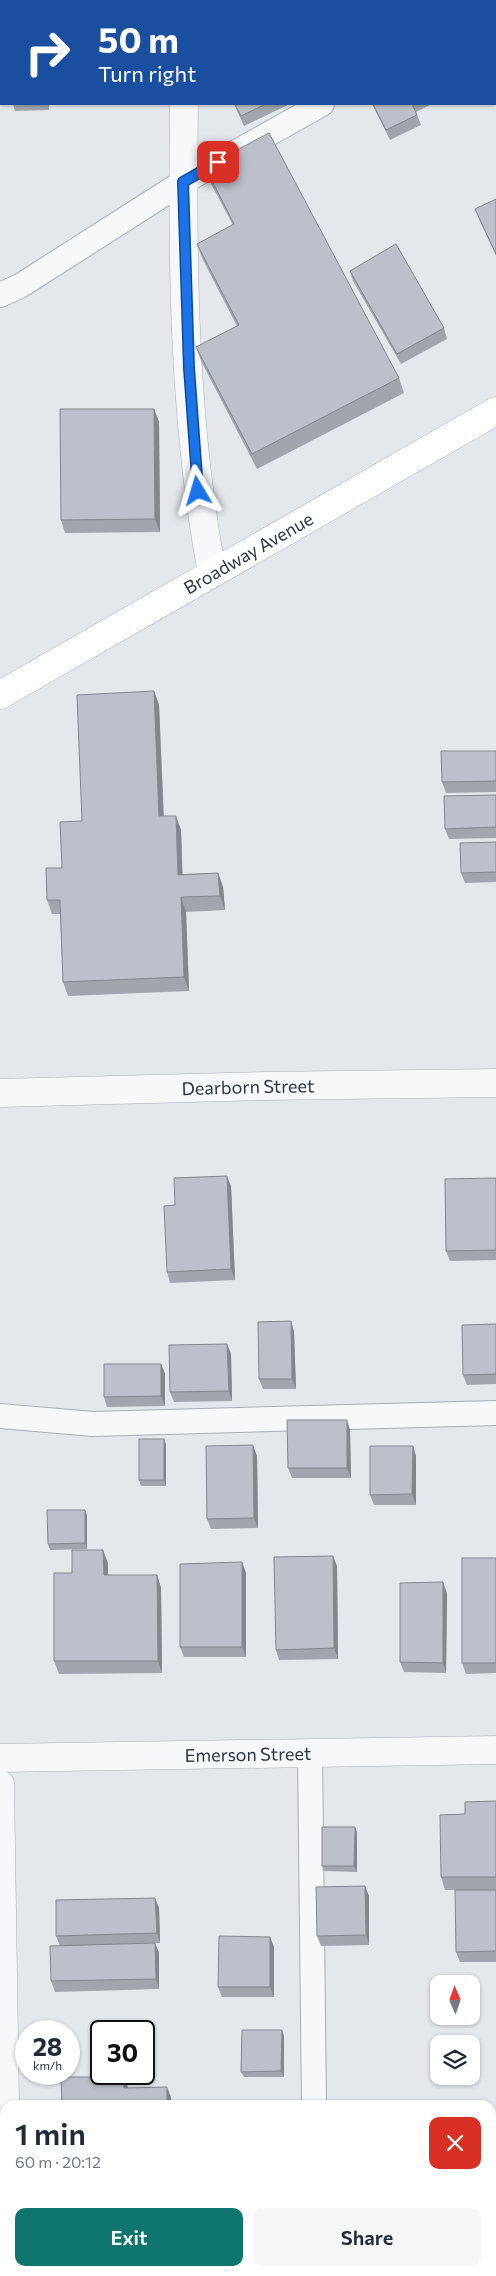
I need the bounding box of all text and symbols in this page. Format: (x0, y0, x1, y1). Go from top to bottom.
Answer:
text: 50 m (98, 17, 179, 60)
icon: right (15, 20, 80, 85)
text: Turn right (98, 60, 196, 87)
pin (197, 141, 239, 183)
icon: arrive (204, 148, 232, 176)
position arrow (171, 464, 223, 516)
street label: Broadway Avenue (180, 507, 317, 599)
street label: Dearborn Street (181, 1074, 314, 1099)
street label: Emerson Street (185, 1742, 311, 1766)
north arrow (430, 1975, 480, 2025)
map controls (430, 1975, 480, 2085)
speed limit sign: 30 (90, 2020, 155, 2085)
text: 28 (33, 2031, 62, 2061)
button: layers (430, 2035, 480, 2085)
text: km/h (33, 2058, 62, 2072)
text: 1 min (15, 2114, 86, 2151)
button: close (429, 2117, 481, 2169)
text: 60 m · 20:12 (15, 2152, 101, 2171)
button: Exit (15, 2208, 243, 2266)
button: Share (253, 2208, 481, 2266)

